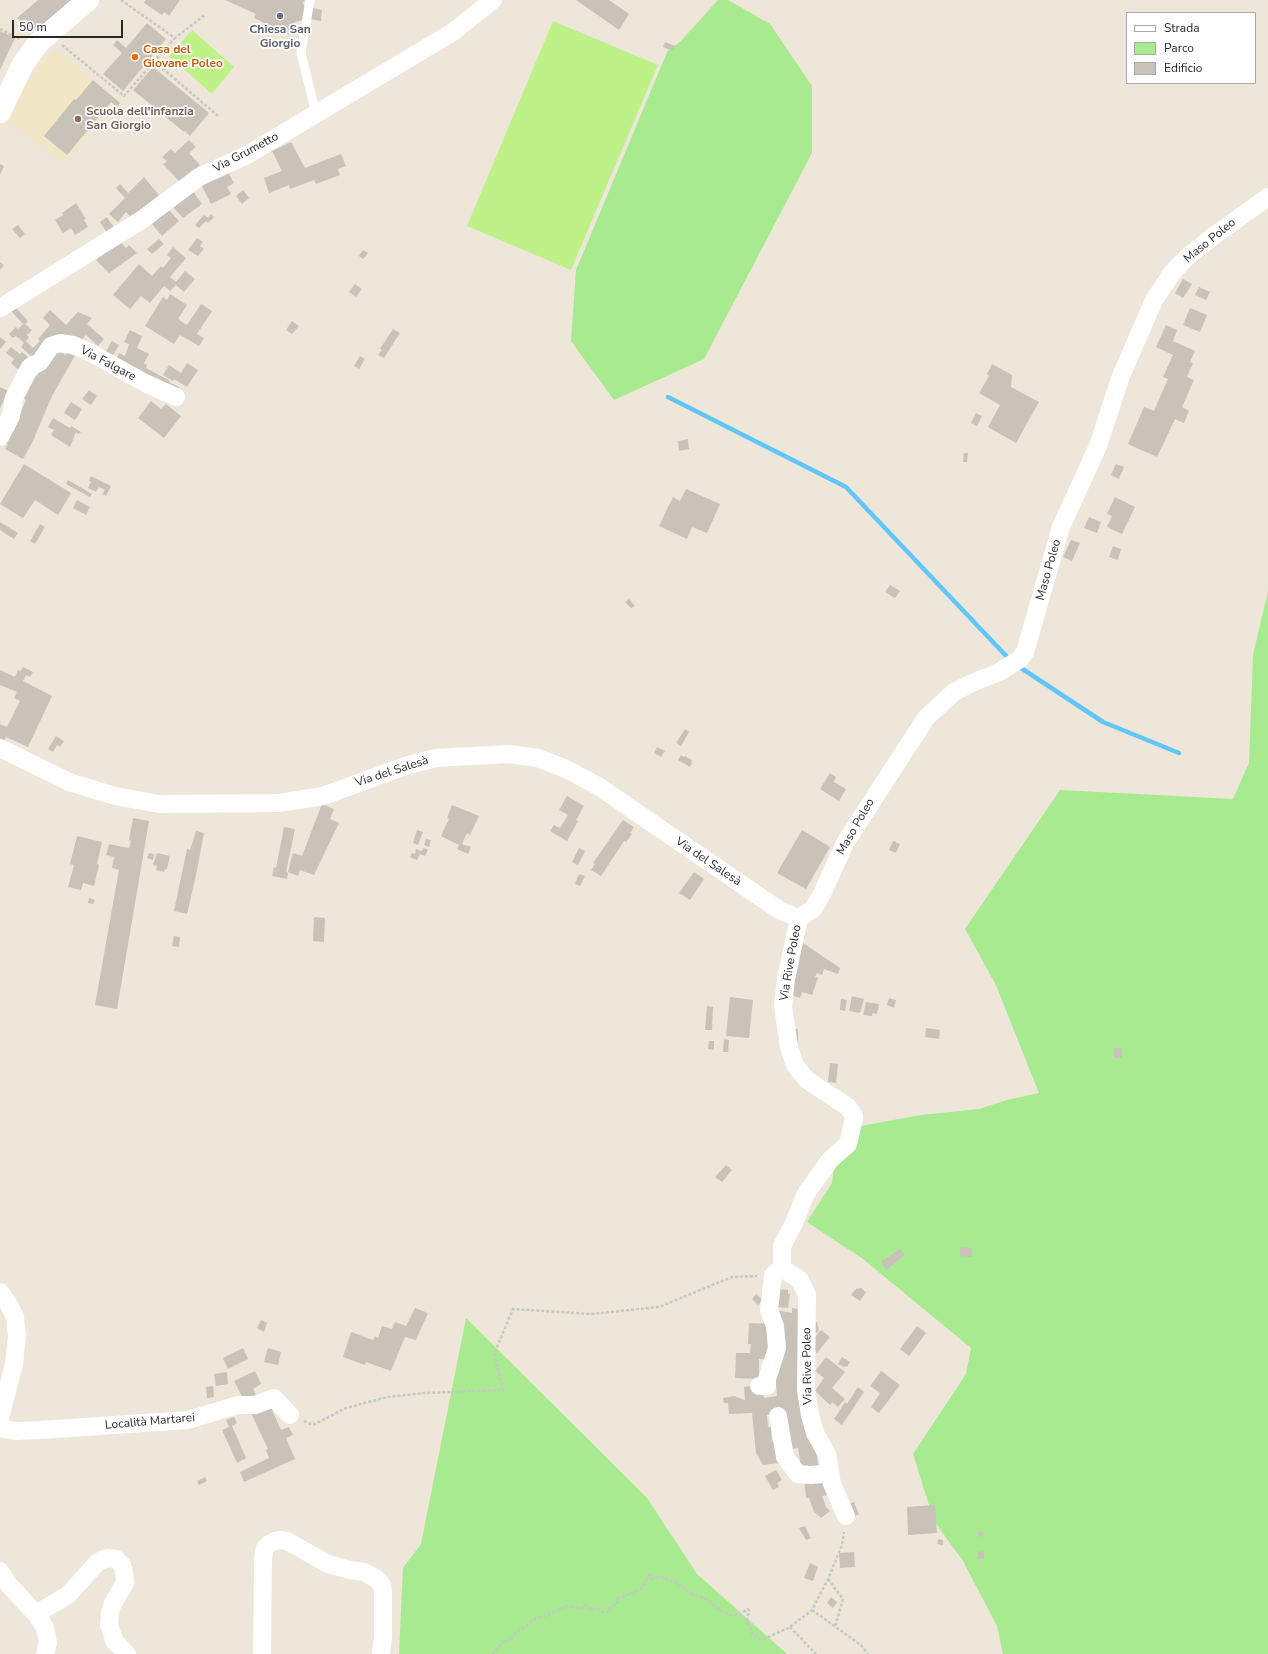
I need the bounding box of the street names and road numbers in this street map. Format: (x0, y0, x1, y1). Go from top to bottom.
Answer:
street label: Via Grumetto (211, 130, 281, 176)
street label: Maso Poleo (1181, 216, 1239, 266)
street label: Via Falgare (78, 343, 138, 385)
street label: Maso Poleo (1033, 538, 1065, 602)
street label: Via del Salesà (354, 753, 430, 791)
street label: Maso Poleo (834, 796, 878, 858)
street label: Via del Salesà (672, 835, 744, 889)
street label: Via Rive Poleo (777, 924, 805, 1002)
street label: Via Rive Poleo (800, 1327, 816, 1405)
street label: Località Martarei (104, 1411, 196, 1433)

